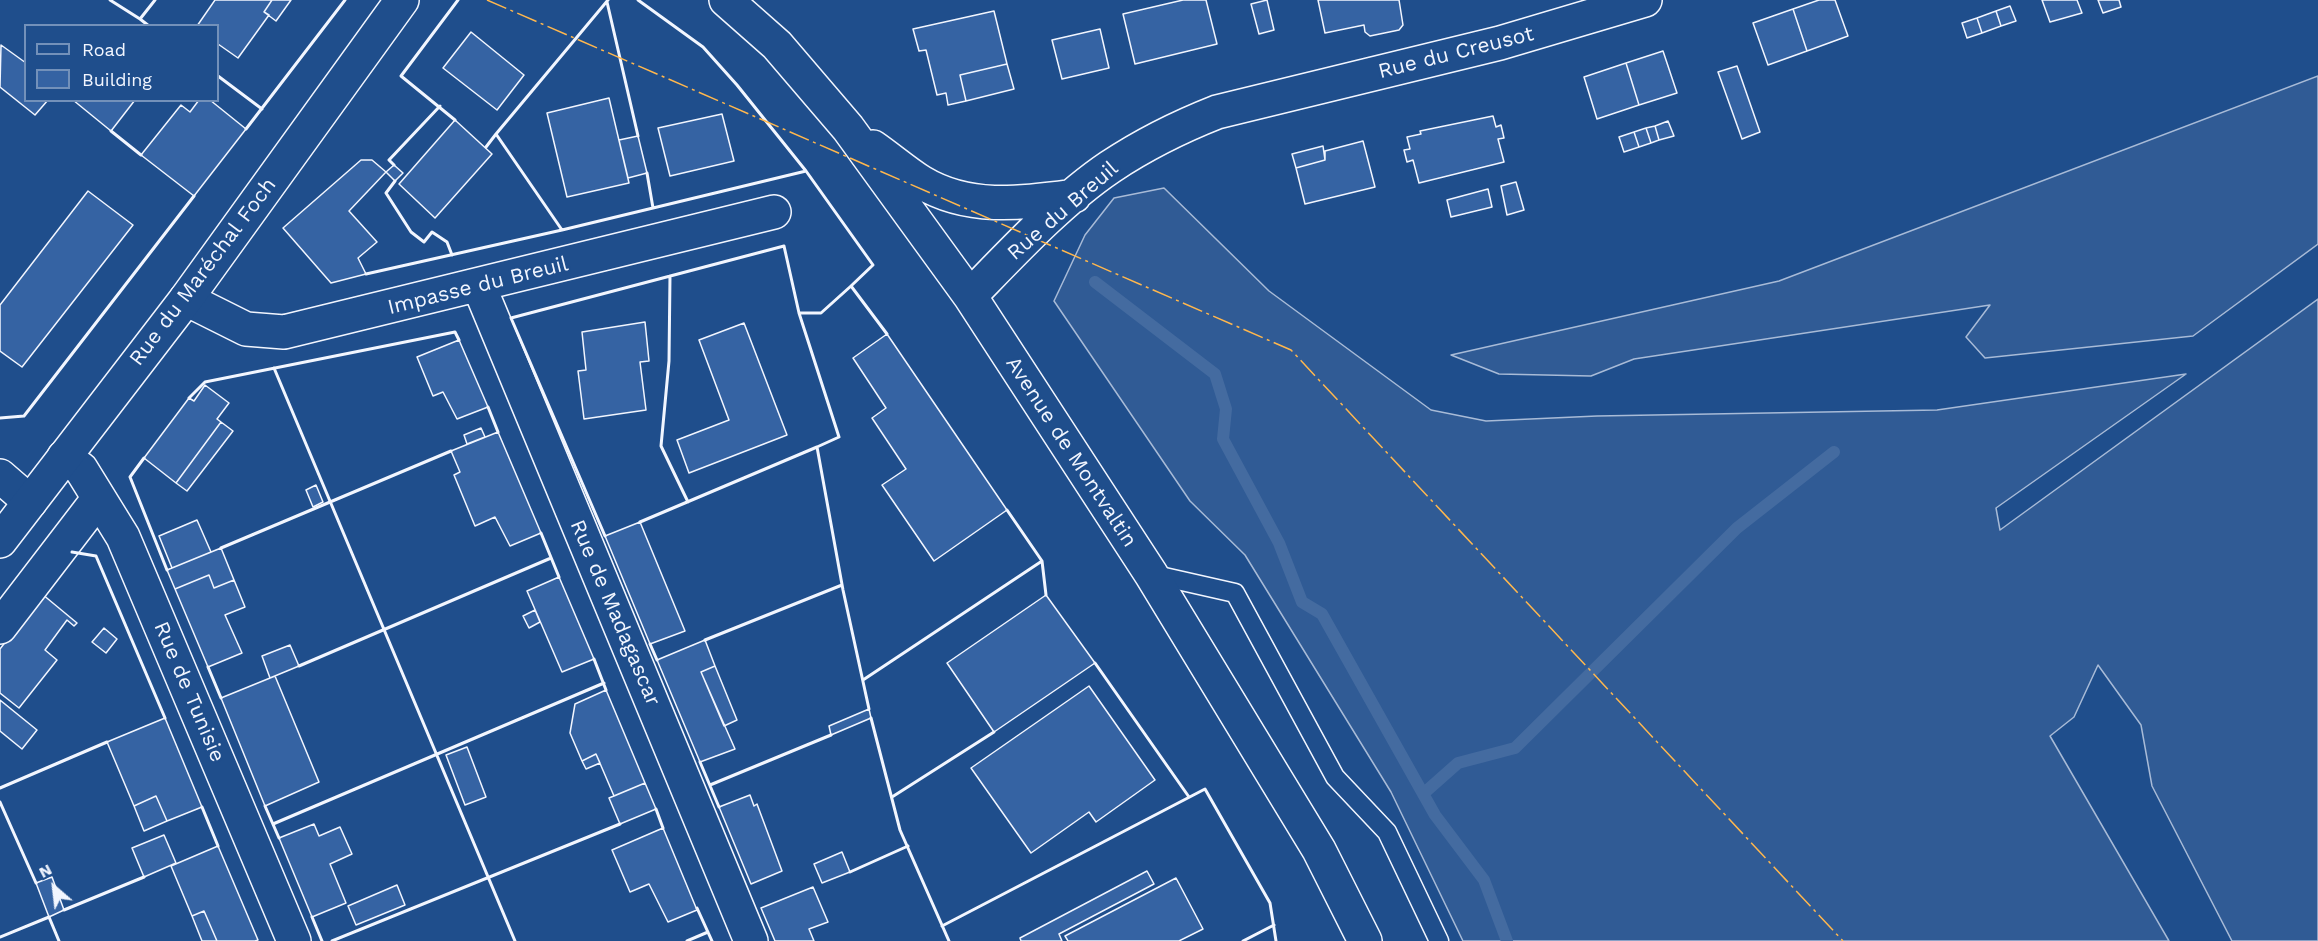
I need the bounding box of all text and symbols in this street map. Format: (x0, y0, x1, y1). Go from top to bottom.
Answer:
street label: Rue du Creusot (1376, 22, 1536, 84)
legend (24, 24, 219, 102)
text: Road (82, 39, 126, 60)
text: Building (82, 69, 152, 90)
street label: Rue du Breuil (1003, 156, 1123, 266)
street label: Rue du Maréchal Foch (124, 173, 282, 371)
street label: Impasse du Breuil (385, 251, 571, 321)
street label: Avenue de Montvaltin (1000, 352, 1142, 552)
street label: Rue de Madagascar (564, 516, 666, 710)
street label: Rue de Tunisie (148, 618, 230, 766)
north arrow (24, 857, 84, 917)
text: N (36, 859, 55, 882)

